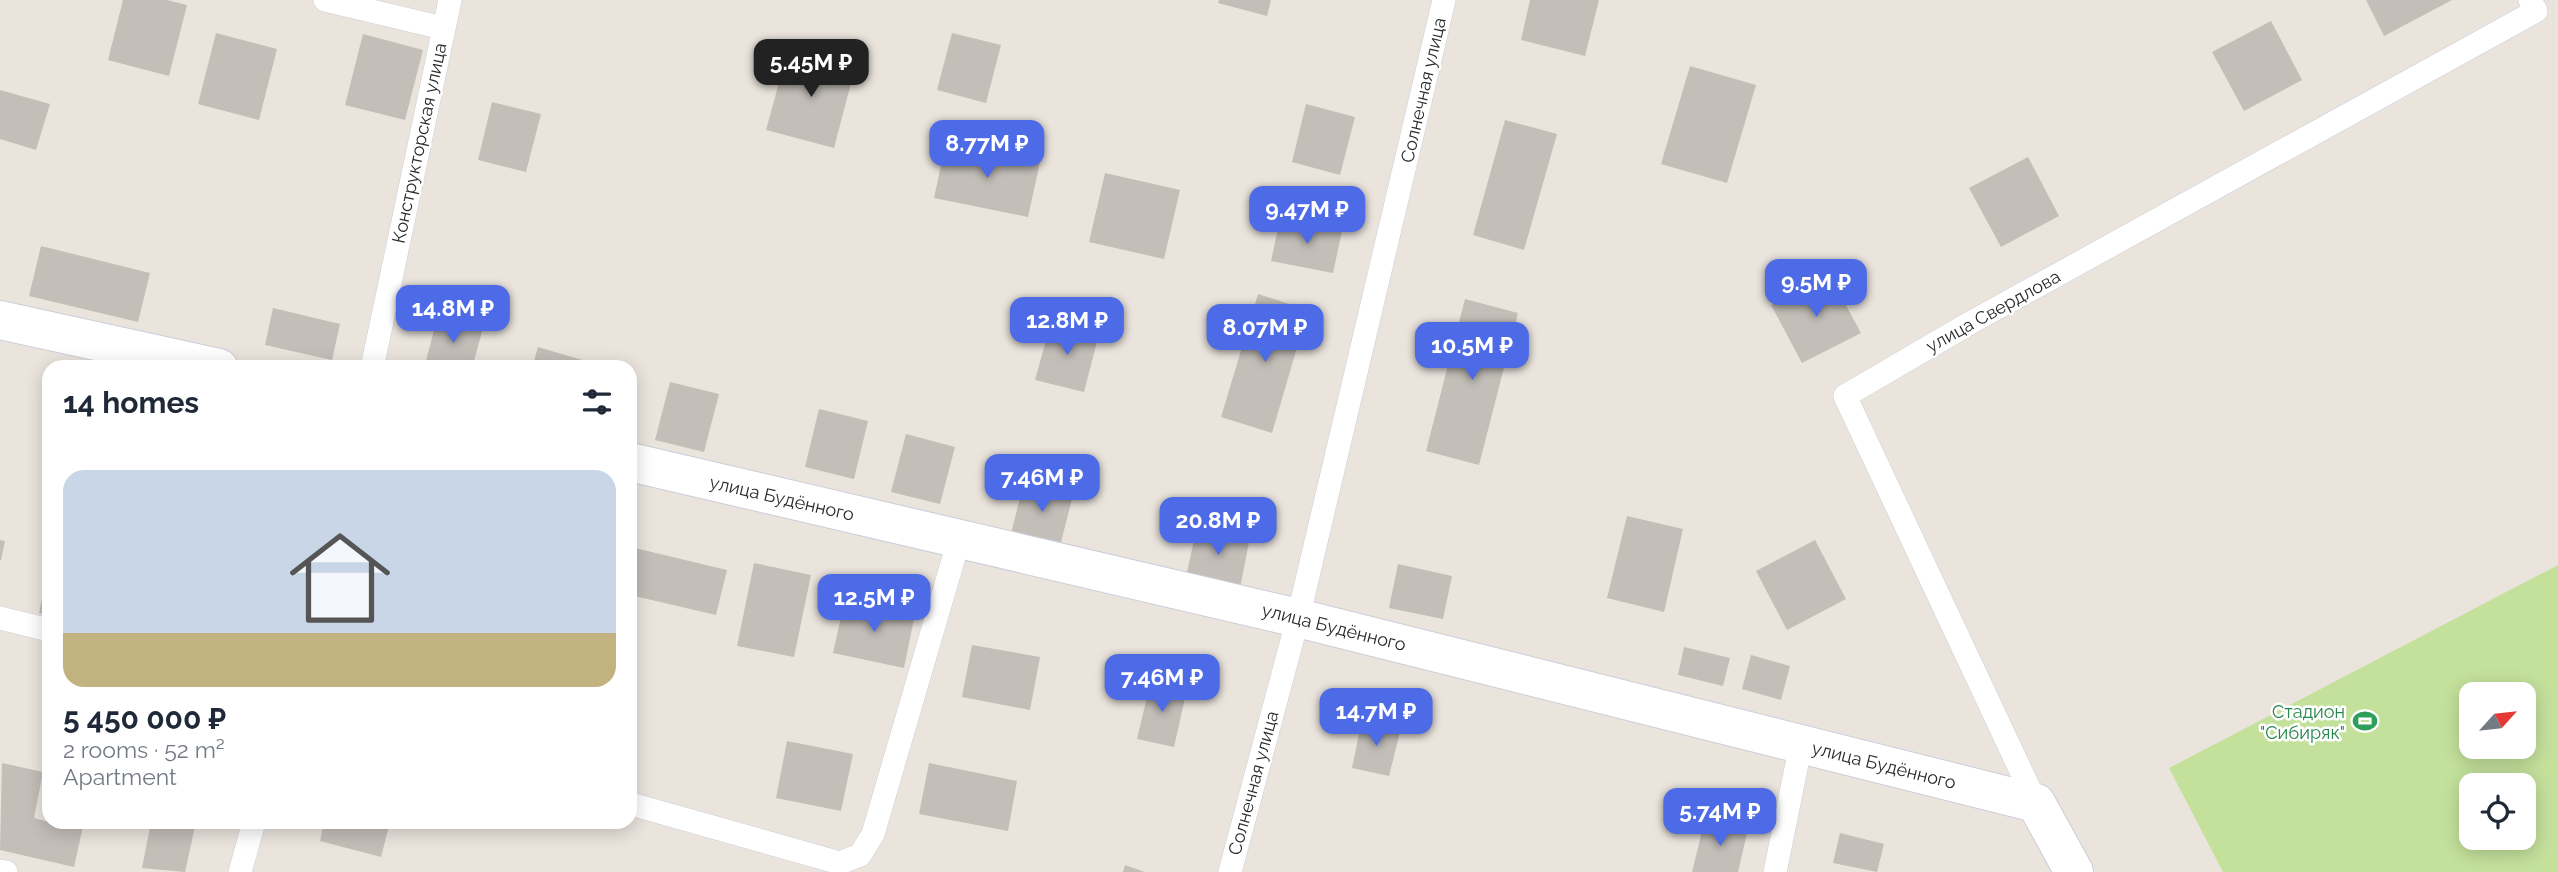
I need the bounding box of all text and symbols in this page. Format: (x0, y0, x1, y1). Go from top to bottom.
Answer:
street label: Солнечная улица (1396, 15, 1450, 165)
pin: 5.45M ₽ (746, 40, 876, 99)
street label: Конструкторская улица (388, 41, 450, 245)
text: 5.45M ₽ (770, 48, 852, 75)
pin: 8.77M ₽ (922, 120, 1052, 180)
text: 8.77M ₽ (945, 129, 1029, 156)
pin: 9.47M ₽ (1242, 187, 1372, 246)
text: 9.47M ₽ (1265, 195, 1349, 222)
pin: 9.5M ₽ (1759, 260, 1873, 319)
street label: улица Свердлова (1922, 265, 2064, 357)
text: 9.5M ₽ (1781, 268, 1851, 295)
pin: 14.8M ₽ (388, 286, 518, 345)
text: 14.8M ₽ (412, 294, 494, 321)
pin: 12.8M ₽ (1002, 298, 1132, 357)
pin: 8.07M ₽ (1200, 304, 1330, 364)
text: 12.8M ₽ (1026, 306, 1108, 333)
text: 8.07M ₽ (1223, 313, 1307, 340)
pin: 10.5M ₽ (1407, 322, 1537, 382)
text: 10.5M ₽ (1431, 331, 1513, 358)
icon: filters (578, 383, 616, 421)
text: 14 homes (63, 385, 199, 420)
pin: 7.46M ₽ (977, 454, 1107, 514)
text: 7.46M ₽ (1001, 463, 1083, 490)
street label: улица Будённого (708, 471, 857, 525)
pin: 20.8M ₽ (1153, 498, 1283, 557)
text: 20.8M ₽ (1176, 506, 1260, 533)
icon: home (277, 515, 403, 641)
pin: 12.5M ₽ (809, 574, 939, 634)
text: 12.5M ₽ (833, 583, 915, 610)
street label: улица Будённого (1260, 599, 1408, 655)
pin: 7.46M ₽ (1097, 654, 1227, 714)
text: 7.46M ₽ (1121, 663, 1203, 690)
north arrow (2459, 682, 2536, 760)
map controls (2459, 682, 2536, 850)
pin: 14.7M ₽ (1311, 688, 1441, 748)
text: 14.7M ₽ (1336, 697, 1416, 724)
text: 5 450 000 ₽ (63, 701, 226, 736)
place label: Стадион "Сибиряк" (2260, 701, 2345, 743)
sports icon: Стадион "Сибиряк" (2351, 707, 2379, 735)
street label: Солнечная улица (1224, 709, 1282, 857)
text: 2 rooms · 52 m² (63, 736, 225, 763)
street label: улица Будённого (1810, 737, 1958, 793)
text: Apartment (63, 763, 177, 790)
button: locate (2459, 773, 2536, 850)
pin: 5.74M ₽ (1655, 788, 1785, 848)
text: 5.74M ₽ (1679, 797, 1761, 824)

